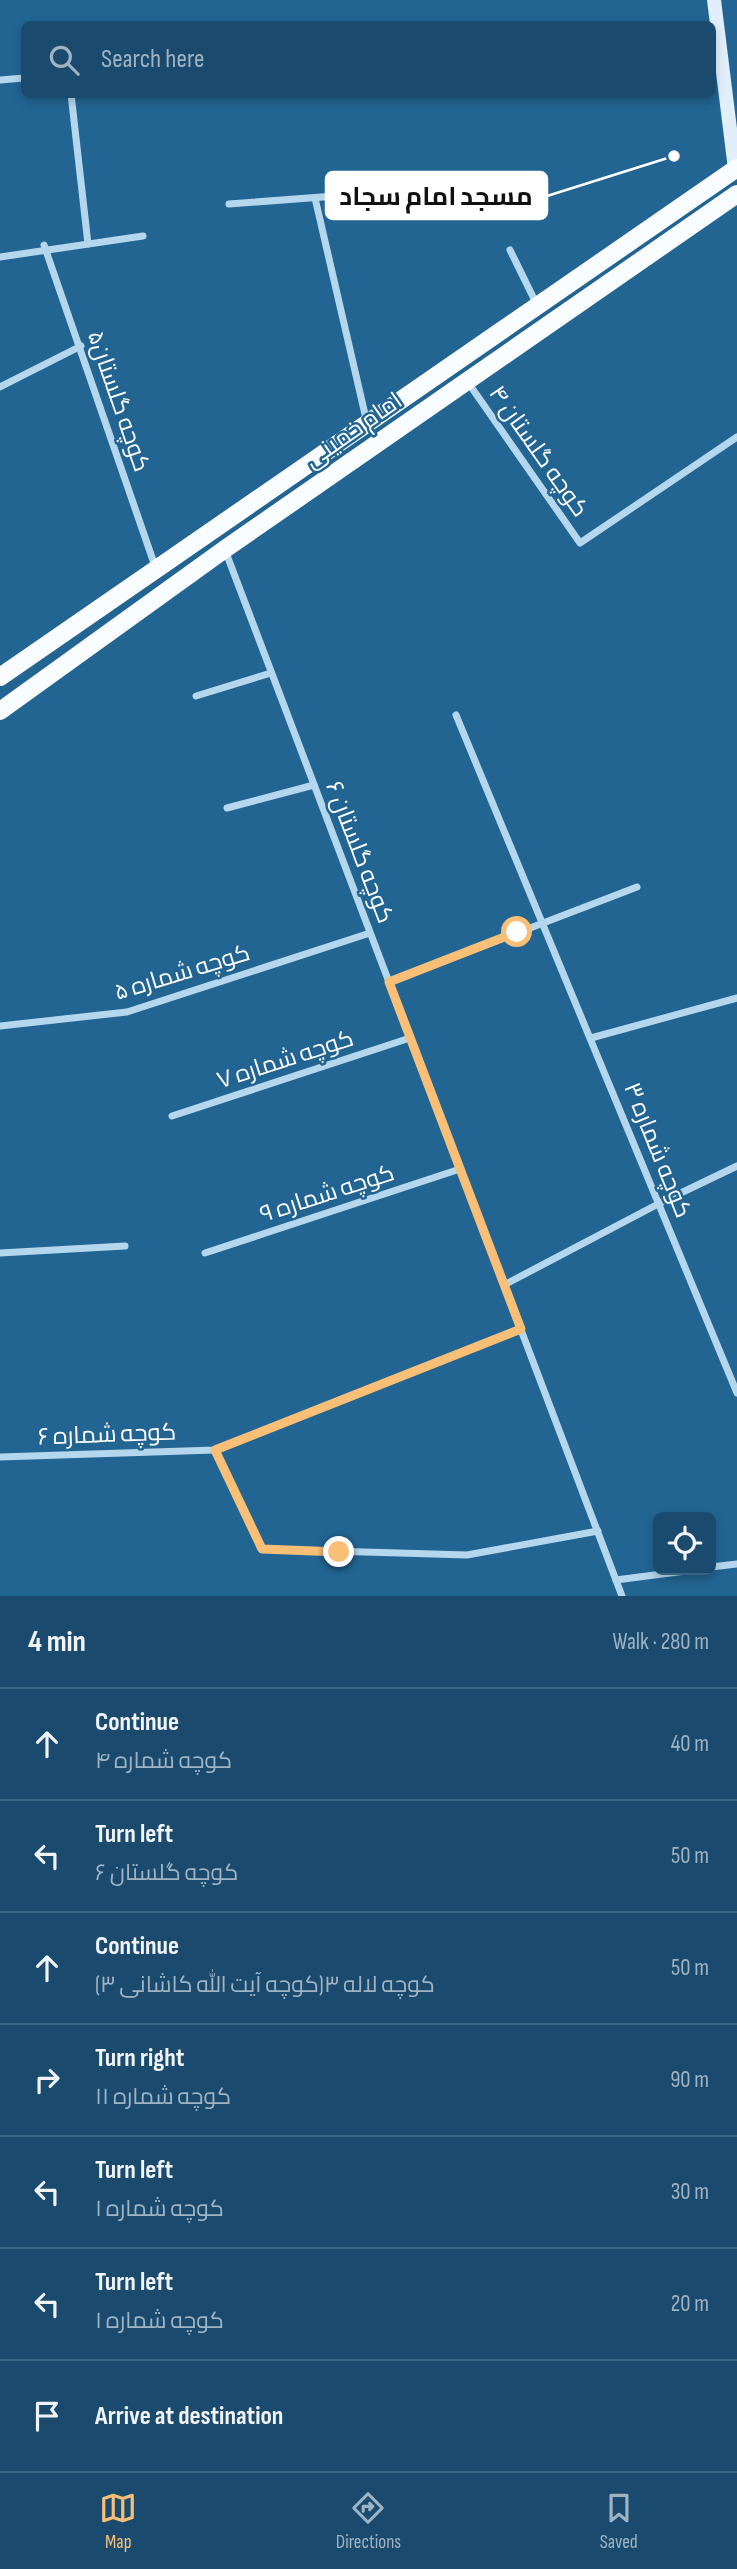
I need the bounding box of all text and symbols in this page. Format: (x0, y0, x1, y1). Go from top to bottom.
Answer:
search box (21, 21, 716, 98)
icon: search (45, 41, 83, 79)
text: Search here (101, 44, 204, 75)
callout: مسجد امام سجاد (326, 172, 547, 219)
text: مسجد امام سجاد (339, 182, 533, 214)
street label: کوچه گلستان۵ (80, 327, 156, 476)
street label: کوچه گلستان ۴ (482, 380, 595, 523)
street label: امام خمینی (299, 386, 408, 475)
street label: کوچه گلستان ۶ (318, 777, 400, 928)
route start (501, 916, 532, 947)
street label: کوچه شماره ۵ (111, 938, 254, 1008)
street label: کوچه شماره ۷ (213, 1024, 358, 1096)
street label: کوچه شماره ۳ (616, 1078, 698, 1222)
street label: کوچه شماره ۹ (256, 1158, 398, 1230)
street label: کوچه شماره ۶ (37, 1418, 177, 1452)
map controls (653, 1512, 716, 1575)
button: locate (653, 1512, 716, 1575)
route end (323, 1536, 354, 1567)
text: 4 min (28, 1624, 86, 1660)
text: Walk · 280 m (613, 1628, 709, 1656)
text: Continue (95, 1707, 179, 1738)
icon: ahead (28, 1725, 66, 1763)
text: 40 m (671, 1730, 709, 1758)
text: کوچه شماره ۴ (95, 1747, 232, 1775)
text: Turn left (95, 1819, 173, 1850)
icon: left (28, 1837, 66, 1875)
text: 50 m (671, 1842, 709, 1870)
text: کوچه گلستان ۶ (95, 1859, 238, 1887)
text: Continue (95, 1931, 179, 1962)
icon: ahead (28, 1949, 66, 1987)
text: 50 m (671, 1954, 709, 1982)
text: کوچه لاله ۳(کوچه آیت الله کاشانی ۳) (95, 1971, 435, 1999)
text: Turn right (95, 2043, 184, 2074)
icon: right (28, 2061, 66, 2099)
text: 90 m (670, 2066, 709, 2094)
text: کوچه شماره ۱۱ (95, 2083, 231, 2111)
text: Turn left (95, 2155, 173, 2186)
icon: left (28, 2173, 66, 2211)
text: 30 m (671, 2178, 709, 2206)
text: کوچه شماره ۱ (95, 2195, 224, 2223)
text: Turn left (95, 2267, 173, 2298)
icon: left (28, 2285, 66, 2323)
text: 20 m (671, 2290, 709, 2318)
text: کوچه شماره ۱ (95, 2307, 224, 2335)
icon: arrive (28, 2397, 66, 2435)
text: Arrive at destination (95, 2401, 283, 2432)
tab: Map (99, 2489, 137, 2554)
tab: Directions (336, 2489, 401, 2554)
tab: Saved (600, 2489, 638, 2554)

